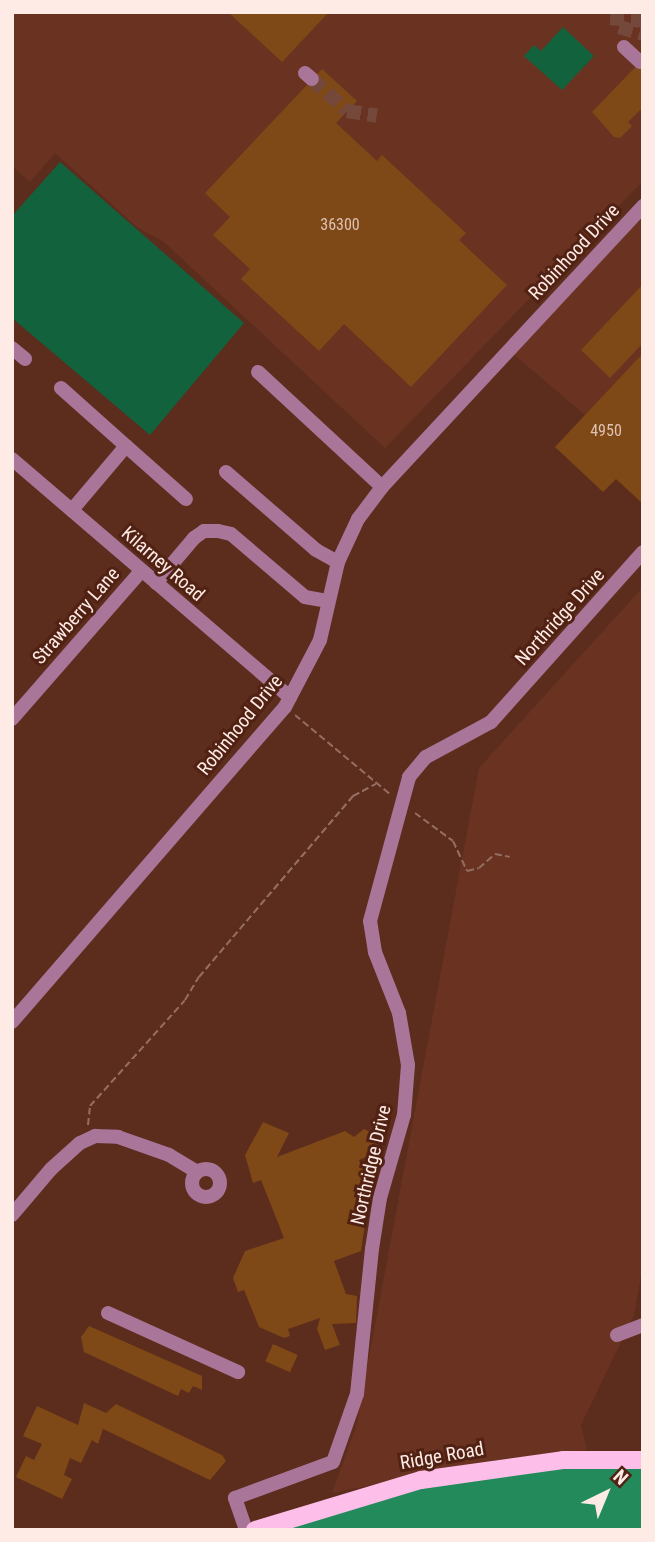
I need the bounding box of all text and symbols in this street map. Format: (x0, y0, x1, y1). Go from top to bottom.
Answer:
street label: Robinhood Drive (524, 199, 624, 305)
house number: 36300 (320, 215, 360, 235)
house number: 4950 (590, 421, 622, 441)
street label: Kilarney Road (117, 522, 209, 606)
street label: Strawberry Lane (28, 563, 124, 669)
street label: Northridge Drive (511, 564, 609, 670)
street label: Robinhood Drive (193, 670, 287, 780)
street label: Northridge Drive (346, 1103, 396, 1227)
street label: Ridge Road (398, 1437, 486, 1475)
north arrow (571, 1458, 641, 1528)
text: N (609, 1465, 633, 1490)

